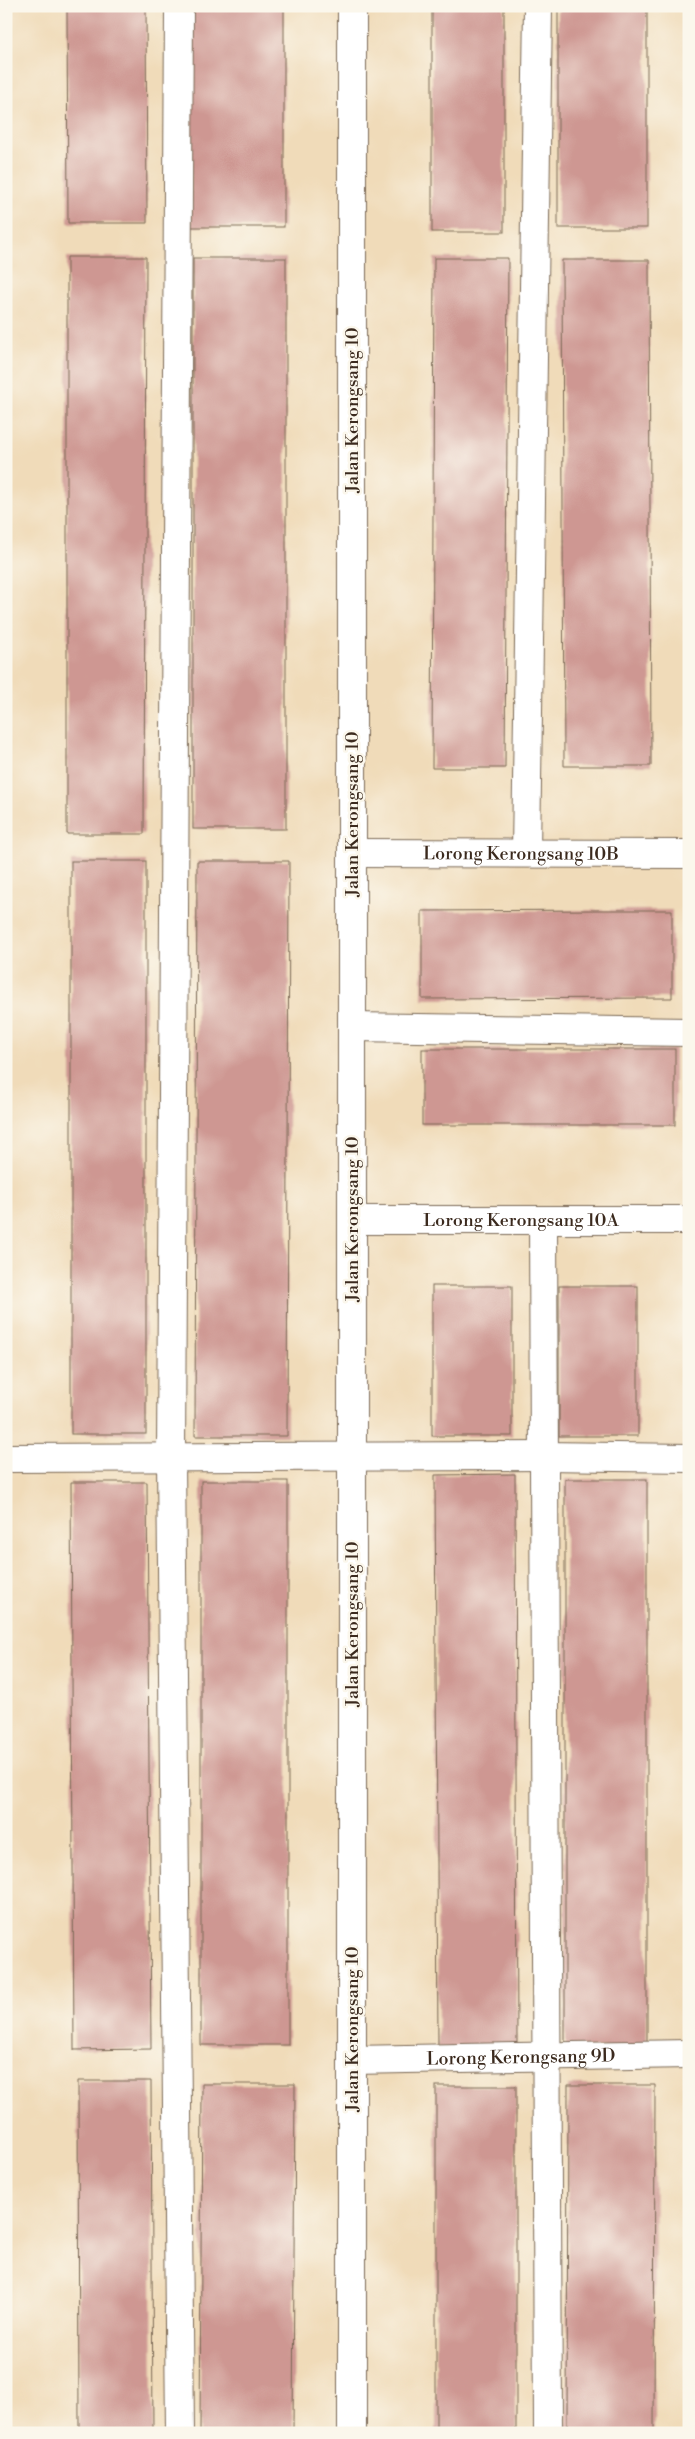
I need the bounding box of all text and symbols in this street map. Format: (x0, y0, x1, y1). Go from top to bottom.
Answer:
street label: Jalan Kerongsang 10 (341, 327, 364, 494)
street label: Jalan Kerongsang 10 (341, 731, 364, 898)
street label: Lorong Kerongsang 10B (423, 842, 619, 865)
street label: Jalan Kerongsang 10 (341, 1136, 364, 1303)
street label: Lorong Kerongsang 10A (423, 1209, 619, 1232)
street label: Jalan Kerongsang 10 (341, 1541, 364, 1708)
street label: Jalan Kerongsang 10 (341, 1946, 364, 2113)
street label: Lorong Kerongsang 9D (426, 2044, 616, 2070)

